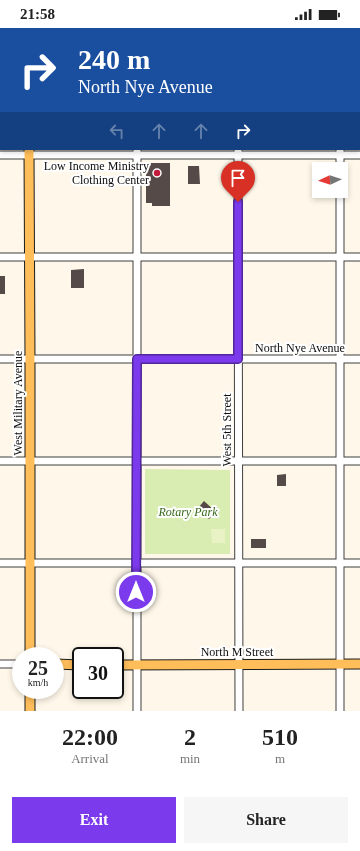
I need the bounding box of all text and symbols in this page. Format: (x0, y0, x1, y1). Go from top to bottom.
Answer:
text: 21:58 (20, 6, 55, 22)
icon: right (12, 44, 64, 96)
text: 240 m (78, 44, 150, 75)
text: North Nye Avenue (78, 77, 213, 97)
icon: left (106, 120, 128, 142)
icon: ahead (148, 120, 170, 142)
icon: ahead (190, 120, 212, 142)
icon: right (232, 120, 254, 142)
place label: Low Income Ministry Clothing Center (44, 159, 149, 187)
pin (221, 161, 255, 202)
north arrow (312, 162, 348, 198)
map controls (312, 162, 348, 198)
icon: arrive (227, 167, 249, 189)
marker: Low Income Ministry Clothing Center (152, 168, 162, 178)
street label: North Nye Avenue (255, 341, 345, 355)
street label: West Military Avenue (11, 351, 25, 455)
street label: West 5th Street (220, 393, 234, 467)
park label: Rotary Park (158, 505, 218, 519)
position arrow (115, 571, 157, 613)
street label: North M Street (201, 645, 274, 659)
speed limit sign: 30 (72, 647, 124, 699)
text: 25 (28, 657, 48, 679)
text: km/h (28, 677, 48, 688)
text: 22:00 (62, 724, 118, 750)
text: 2 (184, 724, 196, 750)
text: 510 (262, 724, 298, 750)
text: Arrival (71, 751, 109, 766)
text: min (180, 751, 200, 766)
text: m (275, 751, 285, 766)
button: Exit (12, 797, 176, 843)
button: Share (184, 797, 348, 843)

